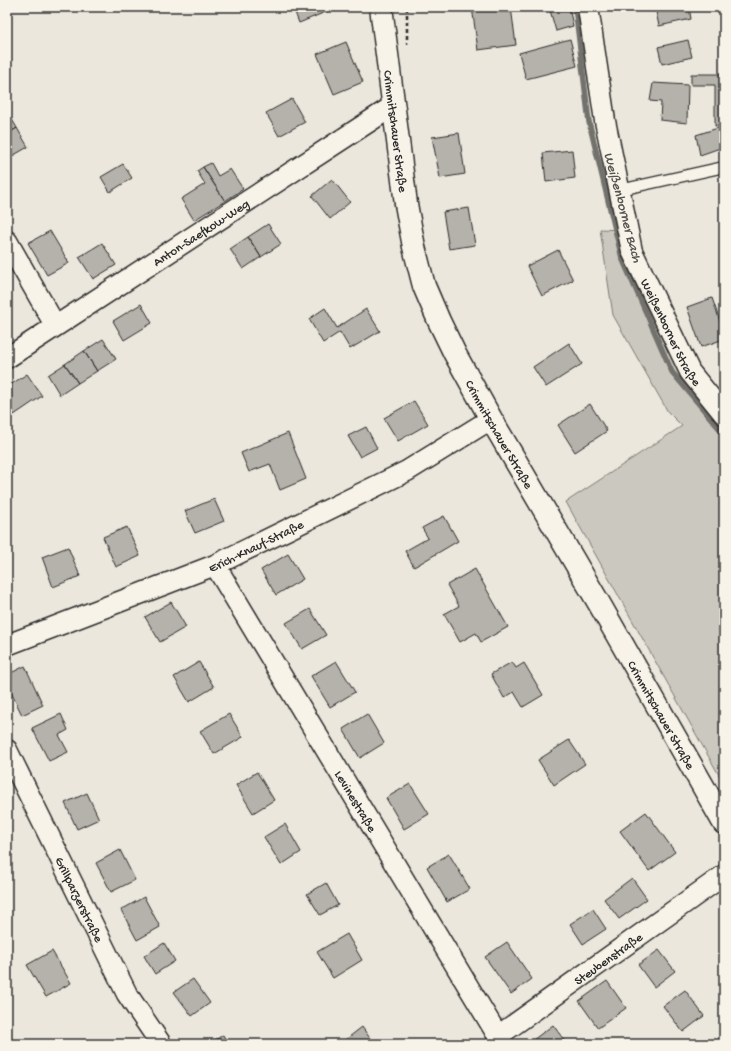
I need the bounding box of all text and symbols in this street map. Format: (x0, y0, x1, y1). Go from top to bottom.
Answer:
street label: Crimmitschauer Straße (379, 69, 409, 193)
water label: Weißenborner Bach (599, 151, 645, 265)
street label: Anton-Saefkow-Weg (151, 197, 253, 271)
street label: Weißenborner Straße (636, 277, 703, 390)
street label: Crimmitschauer Straße (461, 378, 535, 492)
street label: Erich-Knauf-Straße (207, 518, 307, 577)
street label: Crimmitschauer Straße (623, 658, 697, 773)
street label: Levinestraße (330, 768, 379, 836)
street label: Grillparzerstraße (51, 855, 105, 945)
street label: Steubenstraße (572, 930, 646, 989)

